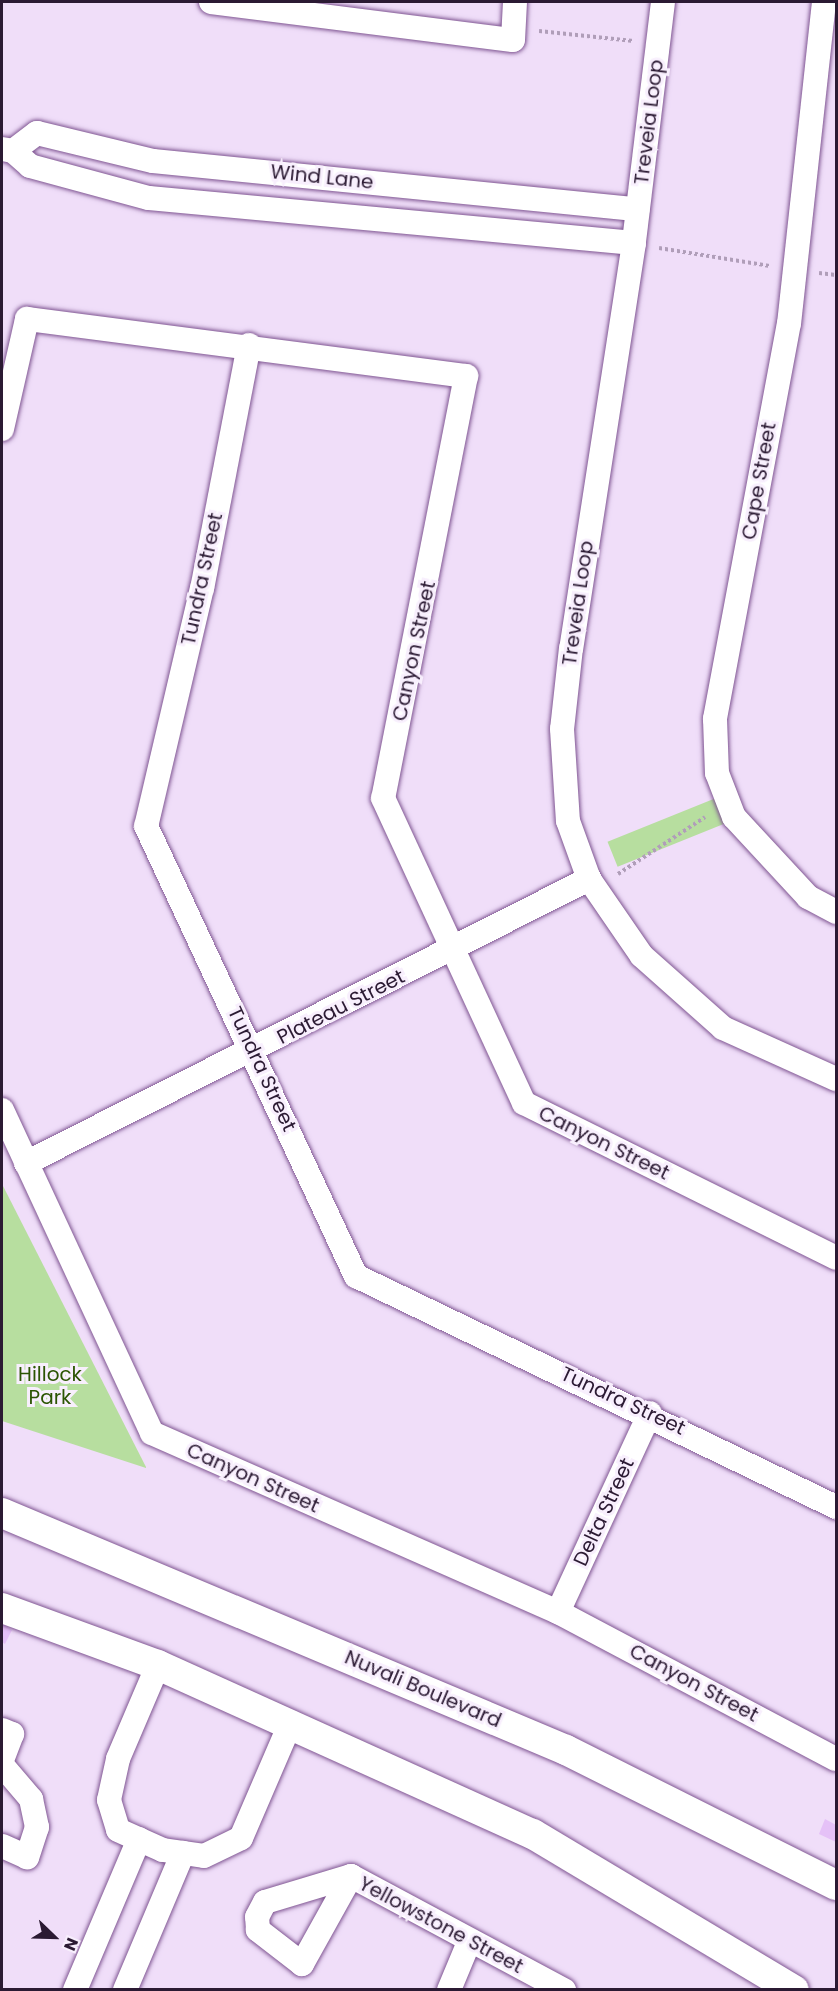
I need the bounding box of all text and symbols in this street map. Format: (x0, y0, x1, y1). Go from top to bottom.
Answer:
street label: Treveia Loop (629, 58, 669, 186)
street label: Wind Lane (269, 160, 375, 194)
street label: Cape Street (737, 420, 781, 542)
street label: Tundra Street (176, 511, 228, 647)
street label: Treveia Loop (557, 539, 599, 667)
street label: Canyon Street (387, 579, 441, 723)
street label: Plateau Street (273, 965, 409, 1049)
street label: Tundra Street (223, 1003, 301, 1135)
street label: Canyon Street (535, 1101, 673, 1185)
park label: Hillock Park (18, 1362, 82, 1409)
street label: Tundra Street (557, 1362, 689, 1440)
street label: Canyon Street (183, 1438, 323, 1518)
street label: Delta Street (569, 1454, 639, 1570)
street label: Canyon Street (625, 1639, 763, 1727)
street label: Nuvali Boulevard (341, 1645, 505, 1733)
street label: Yellowstone Street (355, 1872, 527, 1978)
north arrow (24, 1907, 84, 1967)
text: N (58, 1934, 84, 1954)

